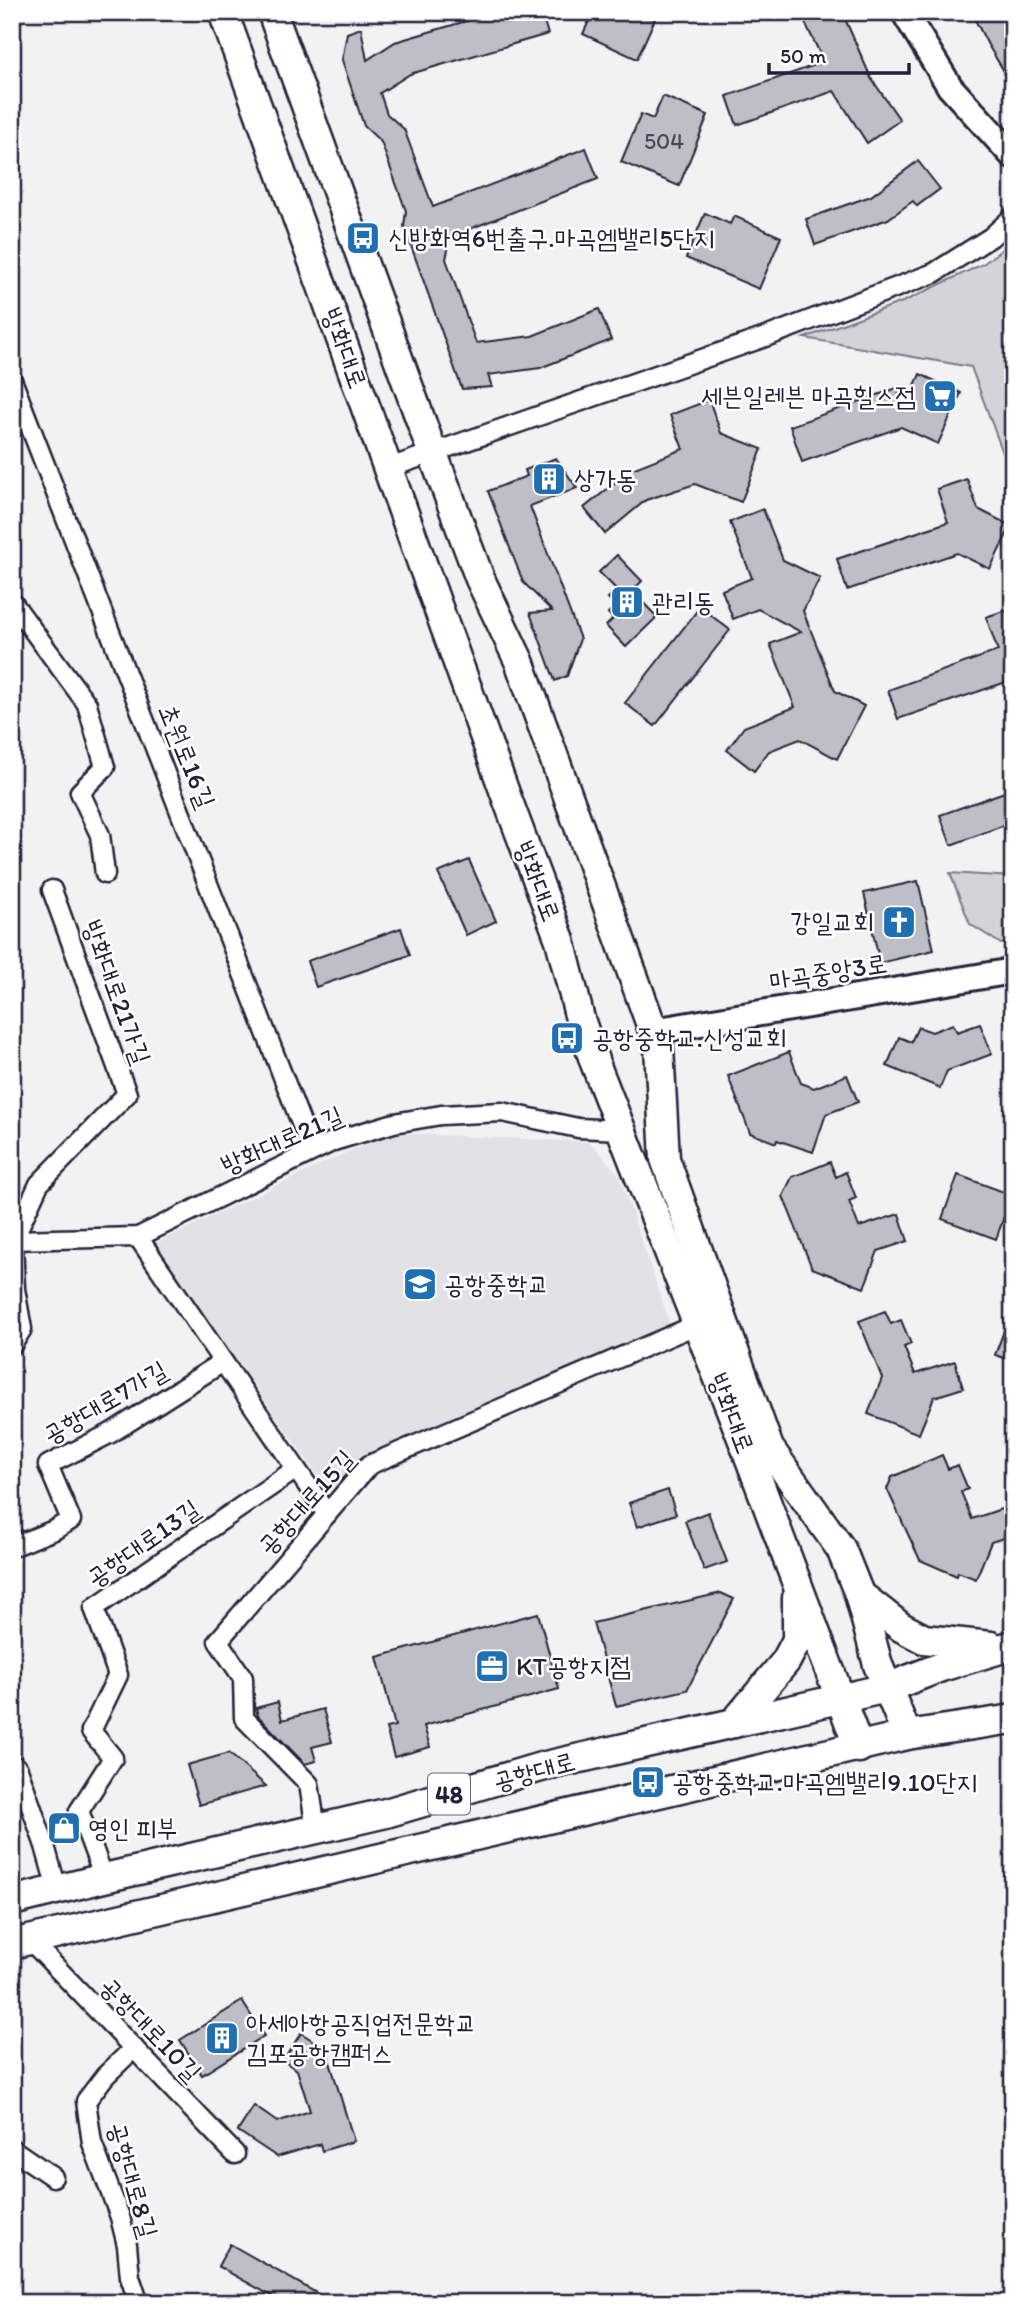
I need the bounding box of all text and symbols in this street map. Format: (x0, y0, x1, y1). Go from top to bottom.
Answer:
scale bar (769, 32, 909, 76)
text: 50 m (780, 43, 827, 68)
house number: 504 (644, 127, 684, 155)
bus stop icon: 신방화역6번출구.마곡엠밸리5단지 (344, 219, 382, 257)
place label: 신방화역6번출구.마곡엠밸리5단지 (388, 222, 715, 254)
street label: 방화대로 (316, 303, 374, 393)
supermarket icon: 세븐일레븐 마곡힐스점 (921, 377, 959, 415)
place label: 세븐일레븐 마곡힐스점 (701, 380, 916, 412)
building icon: 상가동 (530, 460, 568, 498)
place label: 상가동 (574, 463, 637, 495)
building icon: 관리동 (608, 583, 646, 621)
place label: 관리동 (652, 586, 715, 618)
street label: 초원로16길 (152, 699, 222, 813)
street label: 방화대로 (508, 836, 568, 926)
church icon: 강일교회 (880, 903, 918, 941)
place label: 강일교회 (790, 906, 874, 938)
street label: 방화대로21가길 (76, 915, 158, 1069)
street label: 마곡중앙3로 (767, 947, 889, 997)
bus stop icon: 공항중학교.신성교회 (548, 1019, 586, 1057)
place label: 공항중학교.신성교회 (592, 1022, 787, 1054)
street label: 방화대로21길 (216, 1099, 348, 1181)
school or university icon: 공항중학교 (401, 1265, 439, 1303)
place label: 공항중학교 (444, 1268, 549, 1300)
street label: 공항대로7가길 (37, 1354, 173, 1450)
street label: 방화대로 (702, 1368, 762, 1458)
street label: 공항대로15길 (251, 1443, 362, 1561)
street label: 공항대로13길 (80, 1492, 206, 1594)
office icon: KT공항지점 (473, 1647, 511, 1685)
place label: KT공항지점 (516, 1650, 631, 1682)
street label: 공항대로 (489, 1745, 579, 1797)
bus stop icon: 공항중학교.마곡엠밸리9.10단지 (629, 1763, 667, 1801)
place label: 공항중학교.마곡엠밸리9.10단지 (672, 1766, 978, 1798)
road number: 48 (428, 1774, 470, 1814)
shop icon: 영인 피부 (45, 1809, 83, 1847)
place label: 영인 피부 (88, 1812, 178, 1844)
street label: 공항대로10길 (93, 1970, 209, 2088)
place label: 아세아항공직업전문학교 김포공항캠퍼스 (246, 2007, 476, 2069)
building icon: 아세아항공직업전문학교 김포공항캠퍼스 (203, 2019, 241, 2057)
street label: 공항대로8길 (101, 2118, 165, 2242)

